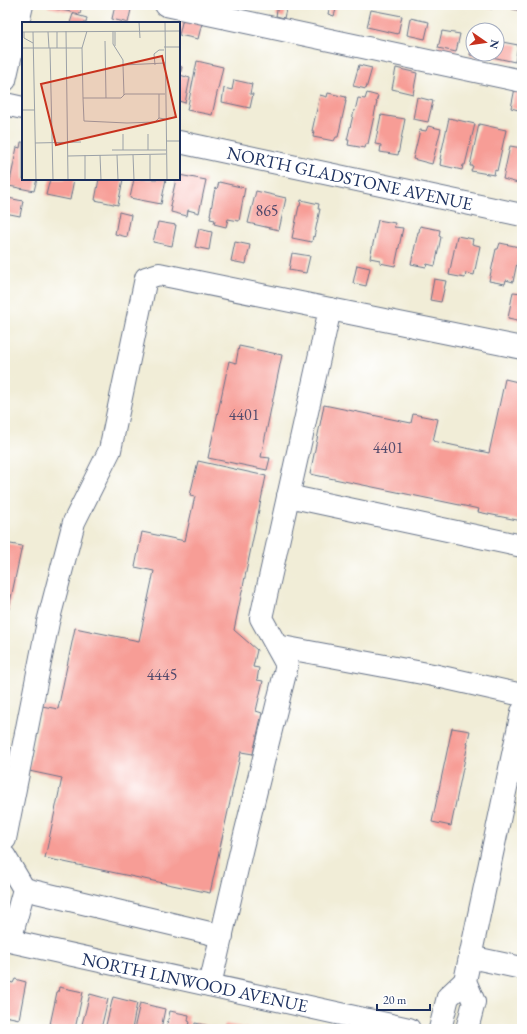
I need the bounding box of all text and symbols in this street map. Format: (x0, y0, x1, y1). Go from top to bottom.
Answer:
inset map (22, 22, 180, 180)
north arrow (465, 22, 505, 62)
text: N (487, 38, 503, 50)
street label: NORTH GLADSTONE AVENUE (225, 141, 475, 215)
house number: 865 (255, 200, 279, 221)
house number: 4401 (229, 404, 259, 425)
house number: 4401 (373, 437, 403, 458)
house number: 4445 (147, 664, 177, 685)
street label: NORTH LINWOOD AVENUE (80, 947, 310, 1017)
scale bar (377, 986, 430, 1012)
text: 20 m (383, 992, 407, 1008)

